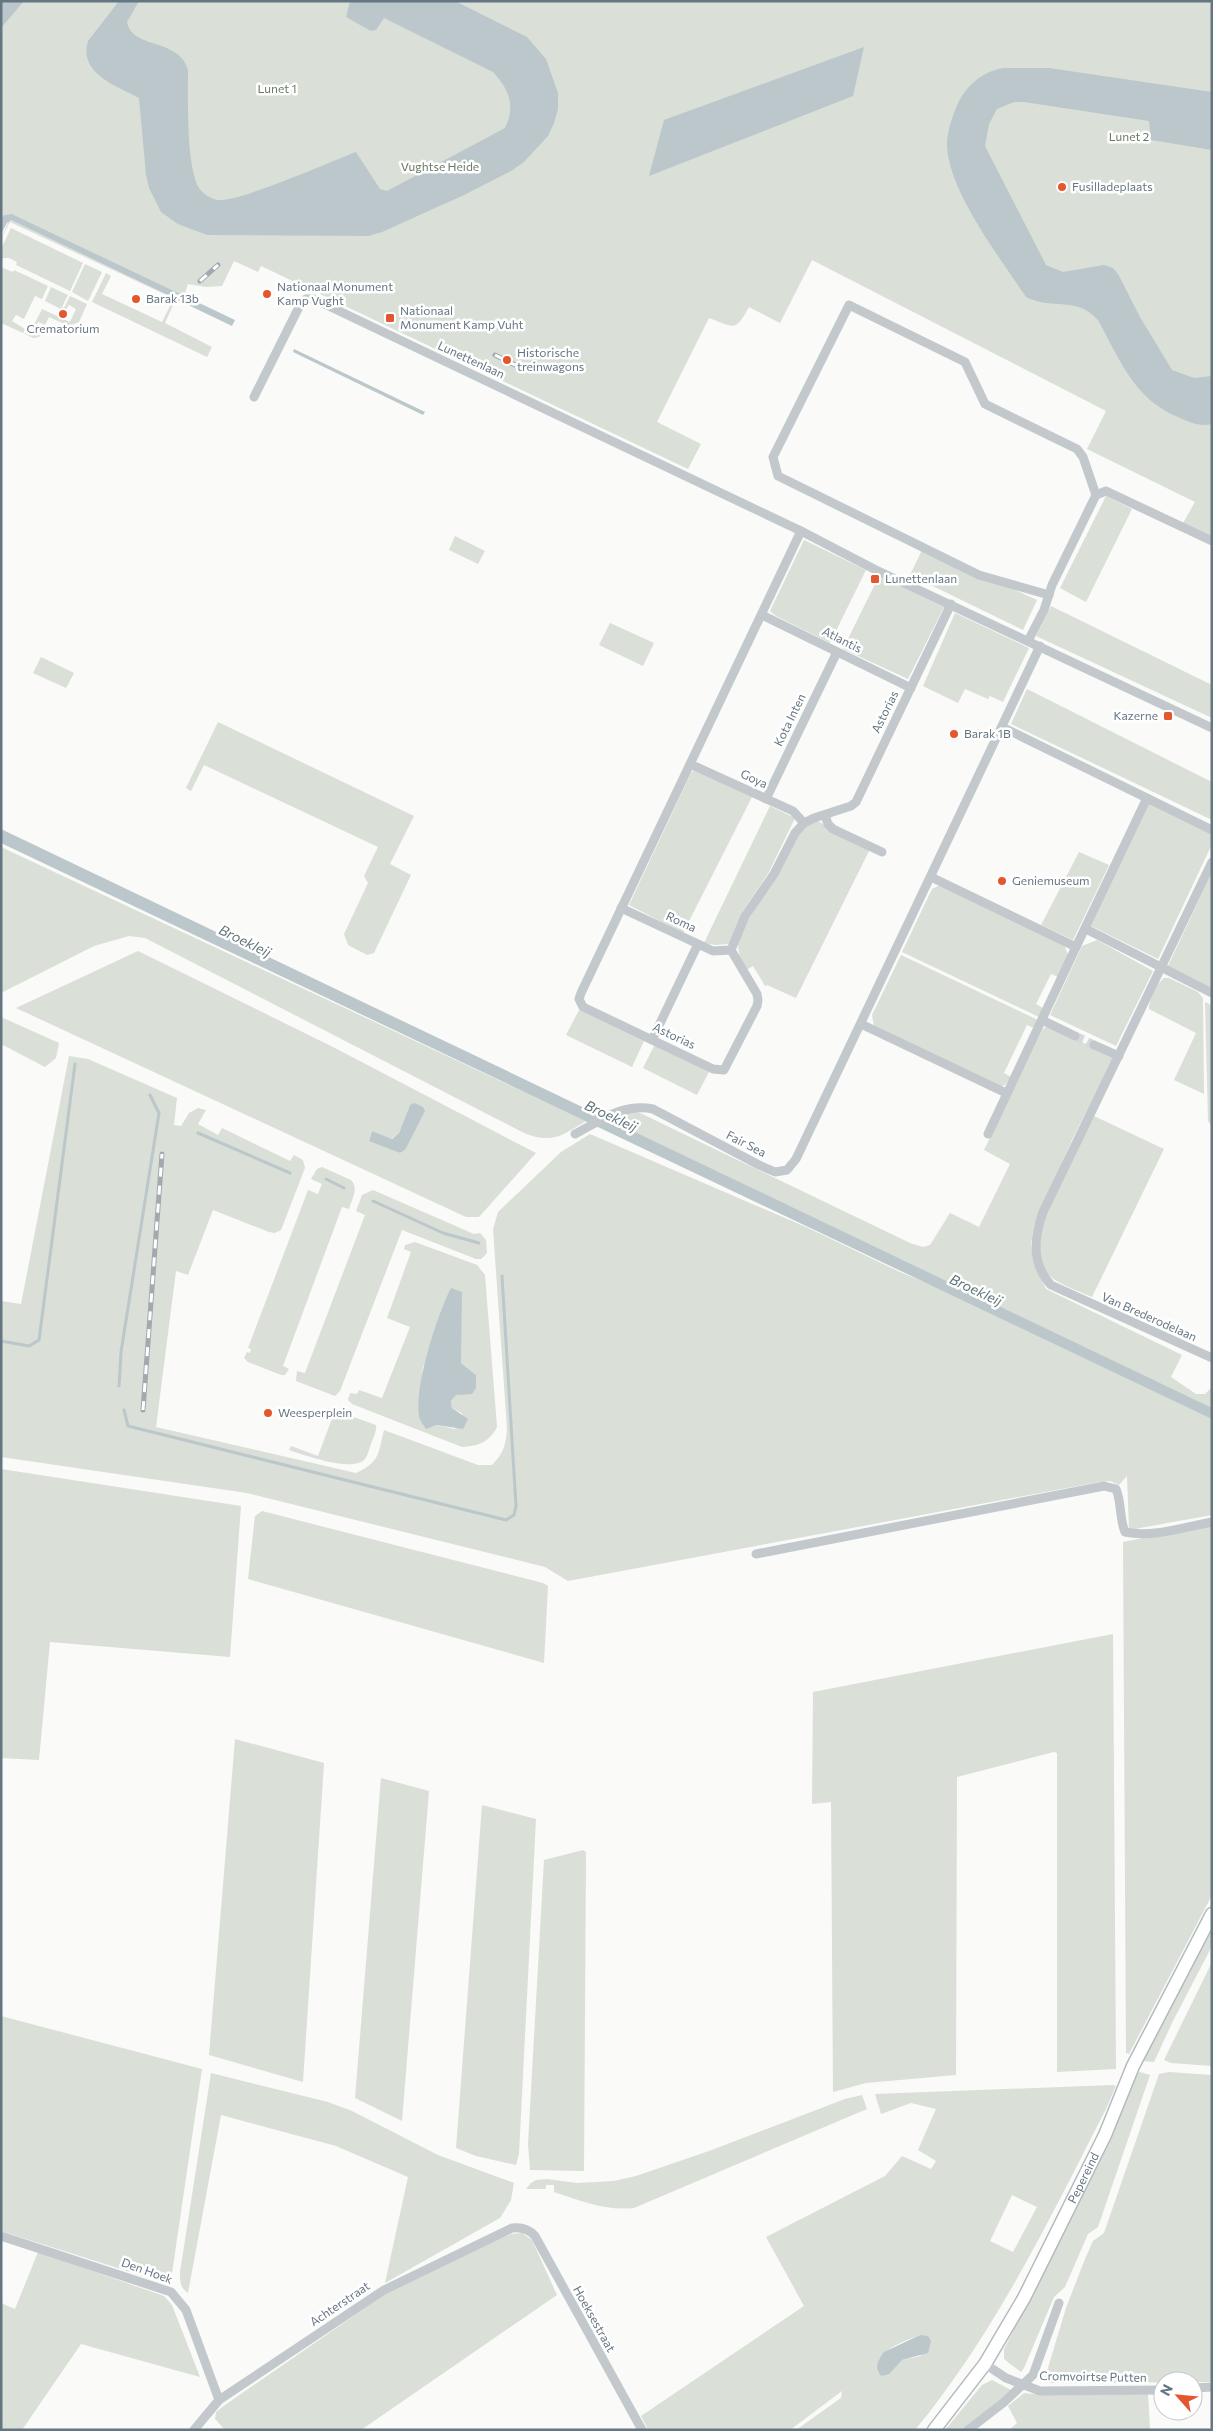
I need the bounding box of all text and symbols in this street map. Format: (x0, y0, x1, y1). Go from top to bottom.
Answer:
park label: Lunet 1 (257, 81, 297, 95)
park label: Lunet 2 (1109, 129, 1150, 143)
park label: Vughtse Heide (401, 159, 479, 173)
place label: Fusilladeplaats (1072, 179, 1153, 193)
marker: Fusilladeplaats (1056, 181, 1068, 193)
place label: Nationaal Monument Kamp Vught (277, 279, 393, 307)
marker: Nationaal Monument Kamp Vught (261, 288, 273, 300)
place label: Barak 13b (146, 291, 199, 305)
marker: Barak 13b (130, 293, 142, 305)
place label: Nationaal Monument Kamp Vuht (400, 303, 524, 331)
marker: Crematorium (57, 308, 69, 320)
marker: Nationaal Monument Kamp Vuht (384, 312, 396, 324)
place label: Crematorium (27, 321, 99, 335)
street label: Lunettenlaan (436, 338, 507, 381)
place label: Historische treinwagons (517, 345, 584, 373)
marker: Historische treinwagons (501, 354, 513, 366)
place label: Lunettenlaan (885, 571, 957, 585)
marker: Lunettenlaan (869, 573, 881, 585)
street label: Atlantis (820, 623, 865, 655)
street label: Astorias (868, 688, 900, 735)
street label: Kota Inten (770, 691, 808, 748)
place label: Kazerne (1113, 708, 1158, 722)
marker: Kazerne (1162, 710, 1174, 722)
place label: Barak 1B (964, 726, 1011, 740)
marker: Barak 1B (948, 728, 960, 740)
street label: Goya (739, 766, 770, 790)
place label: Geniemuseum (1012, 873, 1090, 887)
marker: Geniemuseum (996, 875, 1008, 887)
street label: Roma (664, 908, 699, 934)
water label: Broekleij (216, 921, 274, 961)
street label: Astorias (651, 1019, 698, 1051)
water label: Broekleij (582, 1096, 640, 1135)
street label: Fair Sea (724, 1127, 769, 1159)
water label: Broekleij (947, 1270, 1005, 1309)
street label: Van Brederodelaan (1100, 1289, 1199, 1343)
place label: Weesperplein (278, 1405, 352, 1419)
marker: Weesperplein (262, 1407, 274, 1419)
street label: Pepereind (1064, 2150, 1101, 2205)
street label: Den Hoek (120, 2254, 175, 2286)
street label: Achterstraat (307, 2278, 372, 2328)
street label: Hoeksestraat (571, 2283, 619, 2354)
street label: Cromvoirtse Putten (1039, 2368, 1147, 2384)
north arrow (1153, 2371, 1203, 2421)
text: N (1156, 2381, 1176, 2398)

